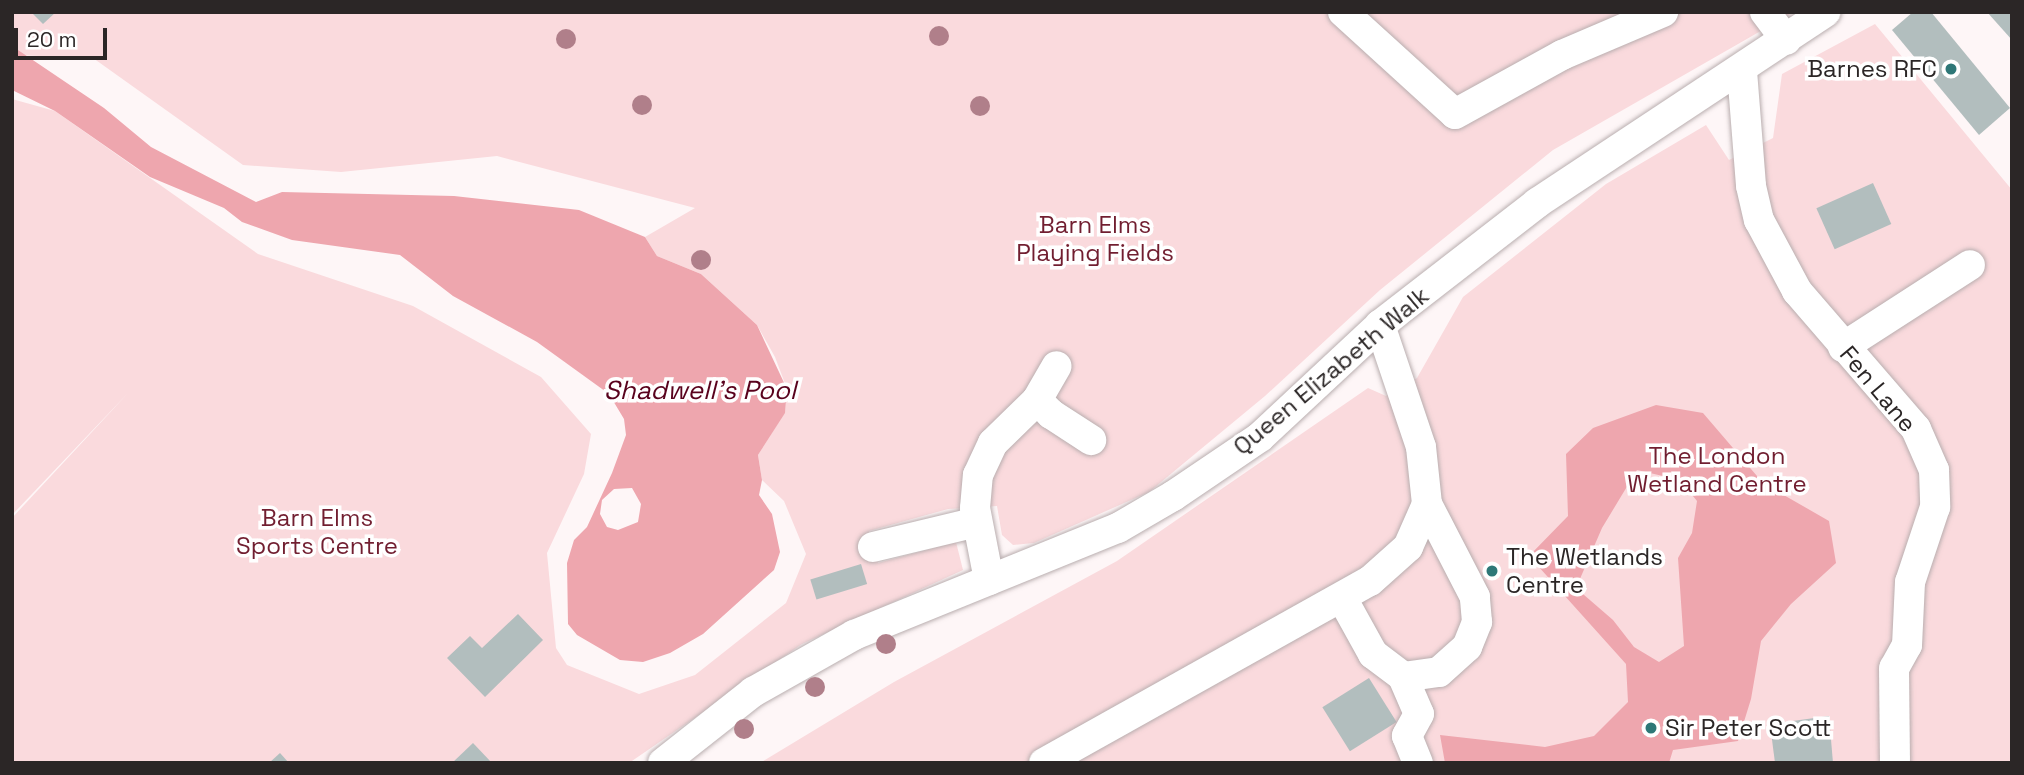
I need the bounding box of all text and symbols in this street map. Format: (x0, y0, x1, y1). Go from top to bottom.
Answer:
scale bar (18, 14, 110, 58)
text: 20 m (27, 26, 77, 53)
place label: Barnes RFC (1807, 55, 1937, 83)
marker: Barnes RFC (1943, 61, 1959, 77)
park label: Barn Elms Playing Fields (1016, 211, 1174, 267)
street label: Queen Elizabeth Walk (1228, 281, 1434, 461)
street label: Fen Lane (1834, 340, 1922, 438)
water label: Shadwell's Pool (604, 375, 796, 407)
park label: The London Wetland Centre (1627, 442, 1807, 498)
park label: Barn Elms Sports Centre (236, 504, 398, 560)
place label: The Wetlands Centre (1506, 543, 1663, 599)
marker: The Wetlands Centre (1484, 563, 1500, 579)
place label: Sir Peter Scott (1665, 714, 1831, 742)
marker: Sir Peter Scott (1643, 720, 1659, 736)

